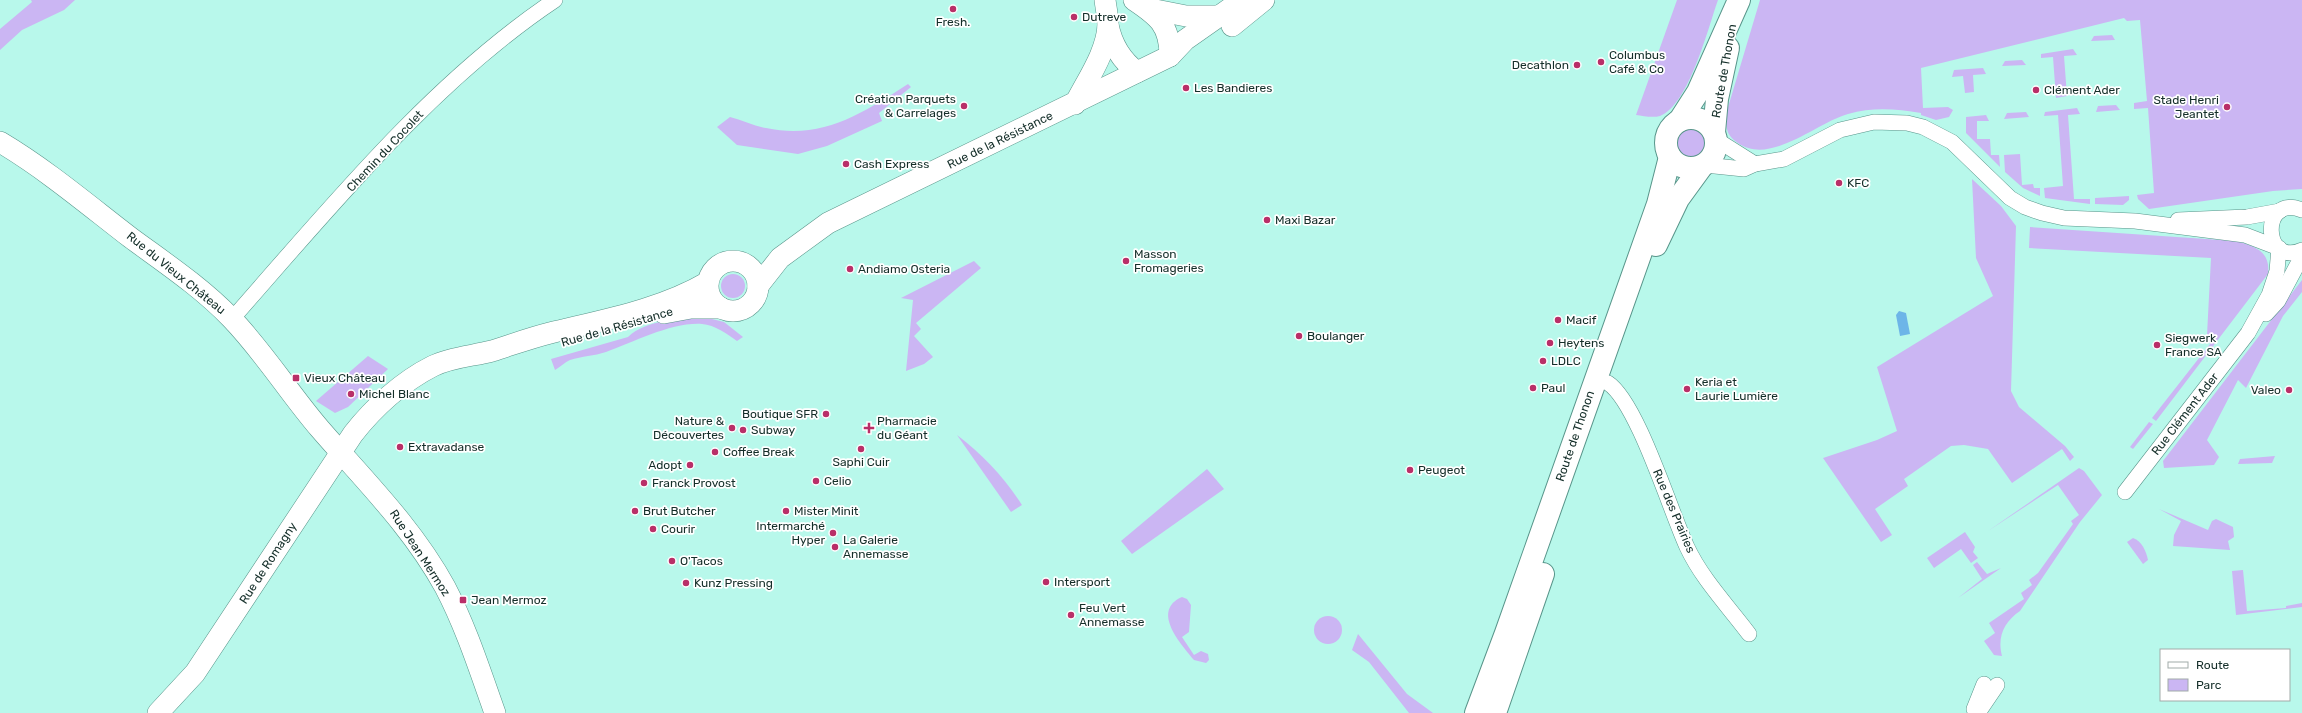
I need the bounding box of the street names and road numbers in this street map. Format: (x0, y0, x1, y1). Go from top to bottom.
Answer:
street label: Route de Thonon (1709, 23, 1739, 119)
street label: Chemin du Cocolet (344, 107, 426, 194)
street label: Rue de la Résistance (945, 108, 1055, 172)
street label: Rue du Vieux Château (124, 229, 228, 317)
street label: Rue de la Résistance (560, 304, 675, 350)
street label: Rue Clément Ader (2148, 370, 2222, 458)
street label: Route de Thonon (1553, 389, 1597, 483)
street label: Rue des Prairies (1650, 467, 1698, 555)
street label: Rue Jean Mermoz (387, 507, 453, 599)
street label: Rue de Romagny (236, 519, 300, 606)

